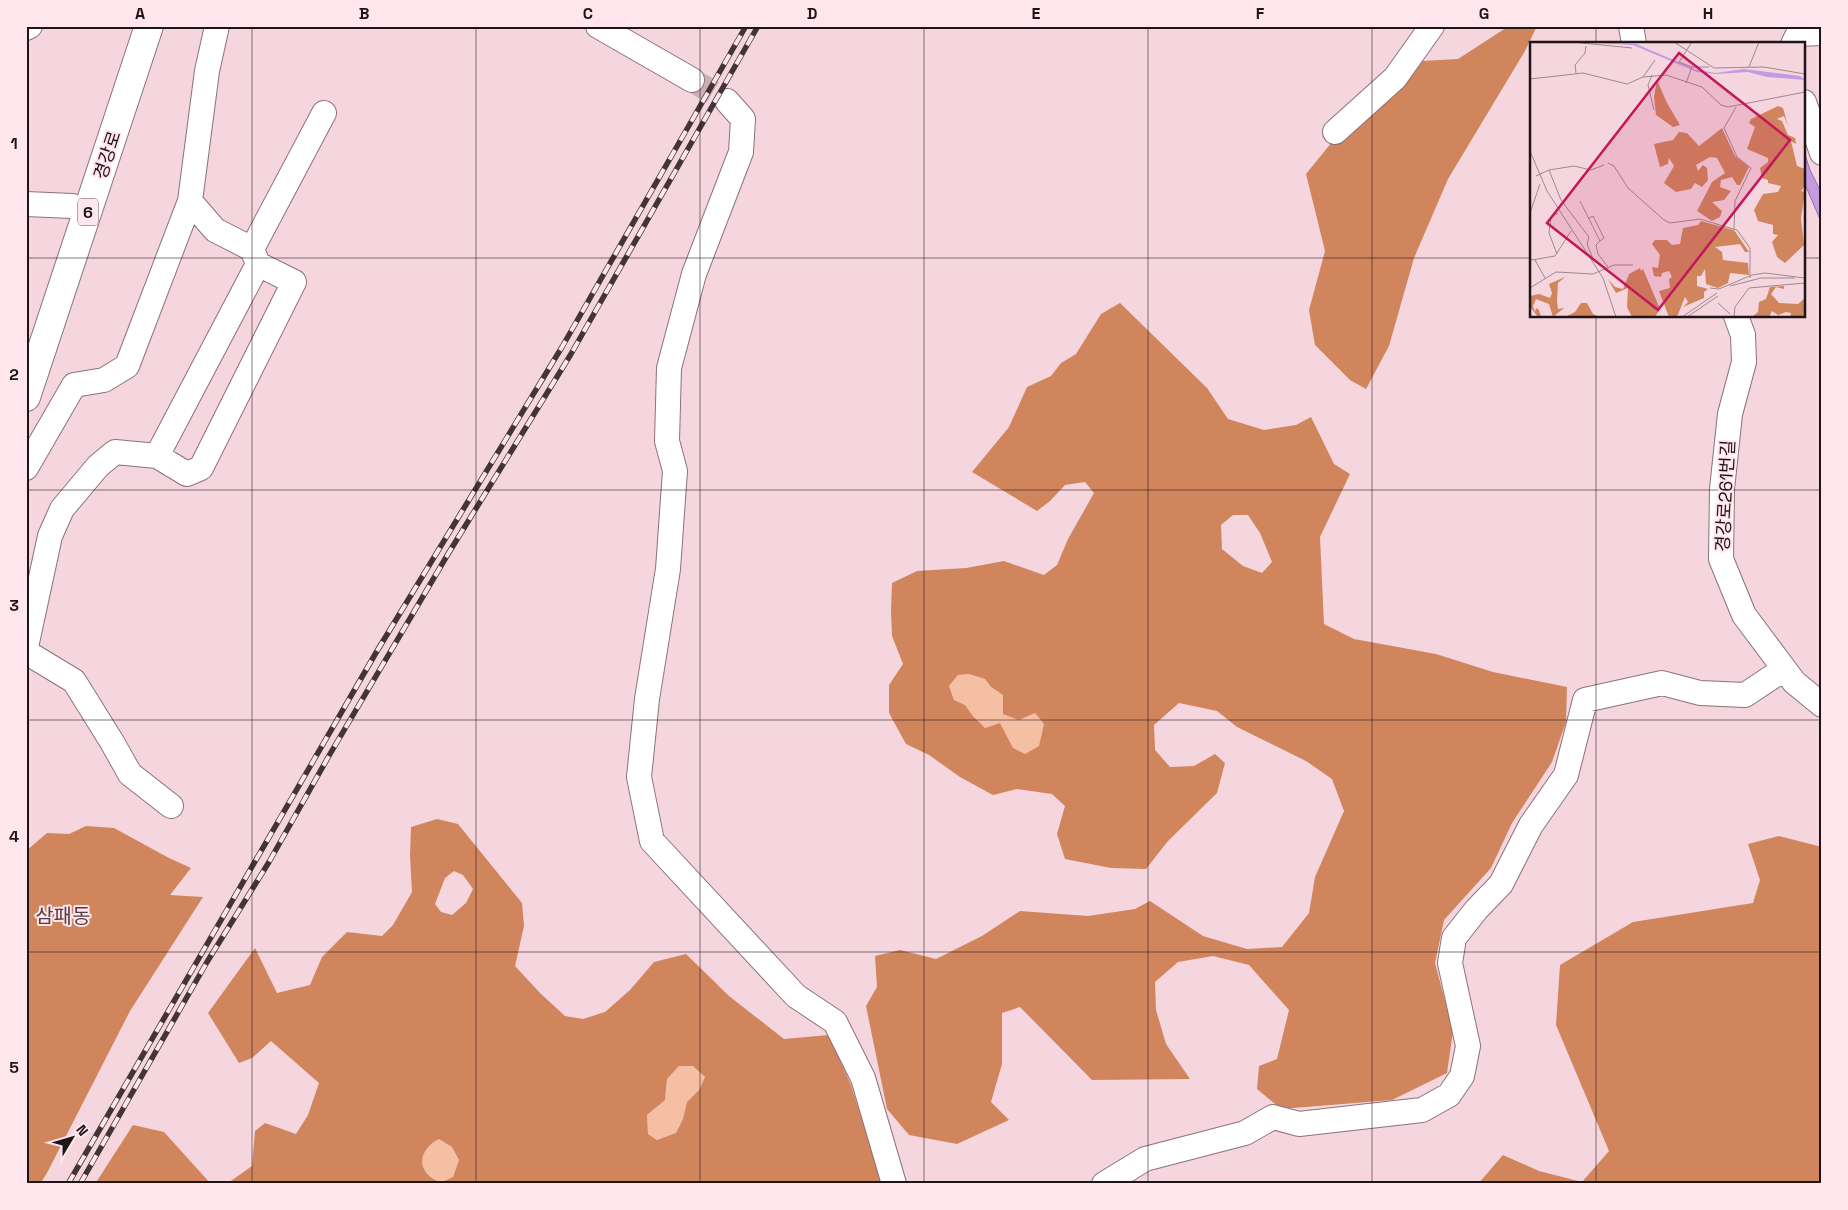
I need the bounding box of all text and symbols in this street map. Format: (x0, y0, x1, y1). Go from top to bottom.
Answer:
text: A (135, 3, 145, 24)
text: B (359, 3, 369, 24)
text: C (583, 3, 593, 24)
text: D (807, 3, 817, 24)
text: E (1032, 3, 1041, 24)
text: F (1256, 3, 1265, 24)
text: G (1479, 3, 1489, 24)
text: H (1703, 3, 1713, 24)
inset map (1530, 42, 1806, 318)
street label: 경강로 (88, 128, 126, 182)
text: 1 (10, 133, 18, 154)
road number: 6 (78, 198, 98, 226)
text: 2 (9, 364, 19, 385)
street label: 경강로261번길 (1711, 439, 1739, 553)
text: 3 (9, 595, 19, 616)
text: 4 (9, 826, 19, 847)
district label: 삼패동 (35, 903, 91, 929)
text: 5 (9, 1057, 19, 1078)
north arrow (48, 1112, 98, 1162)
text: N (72, 1121, 92, 1139)

